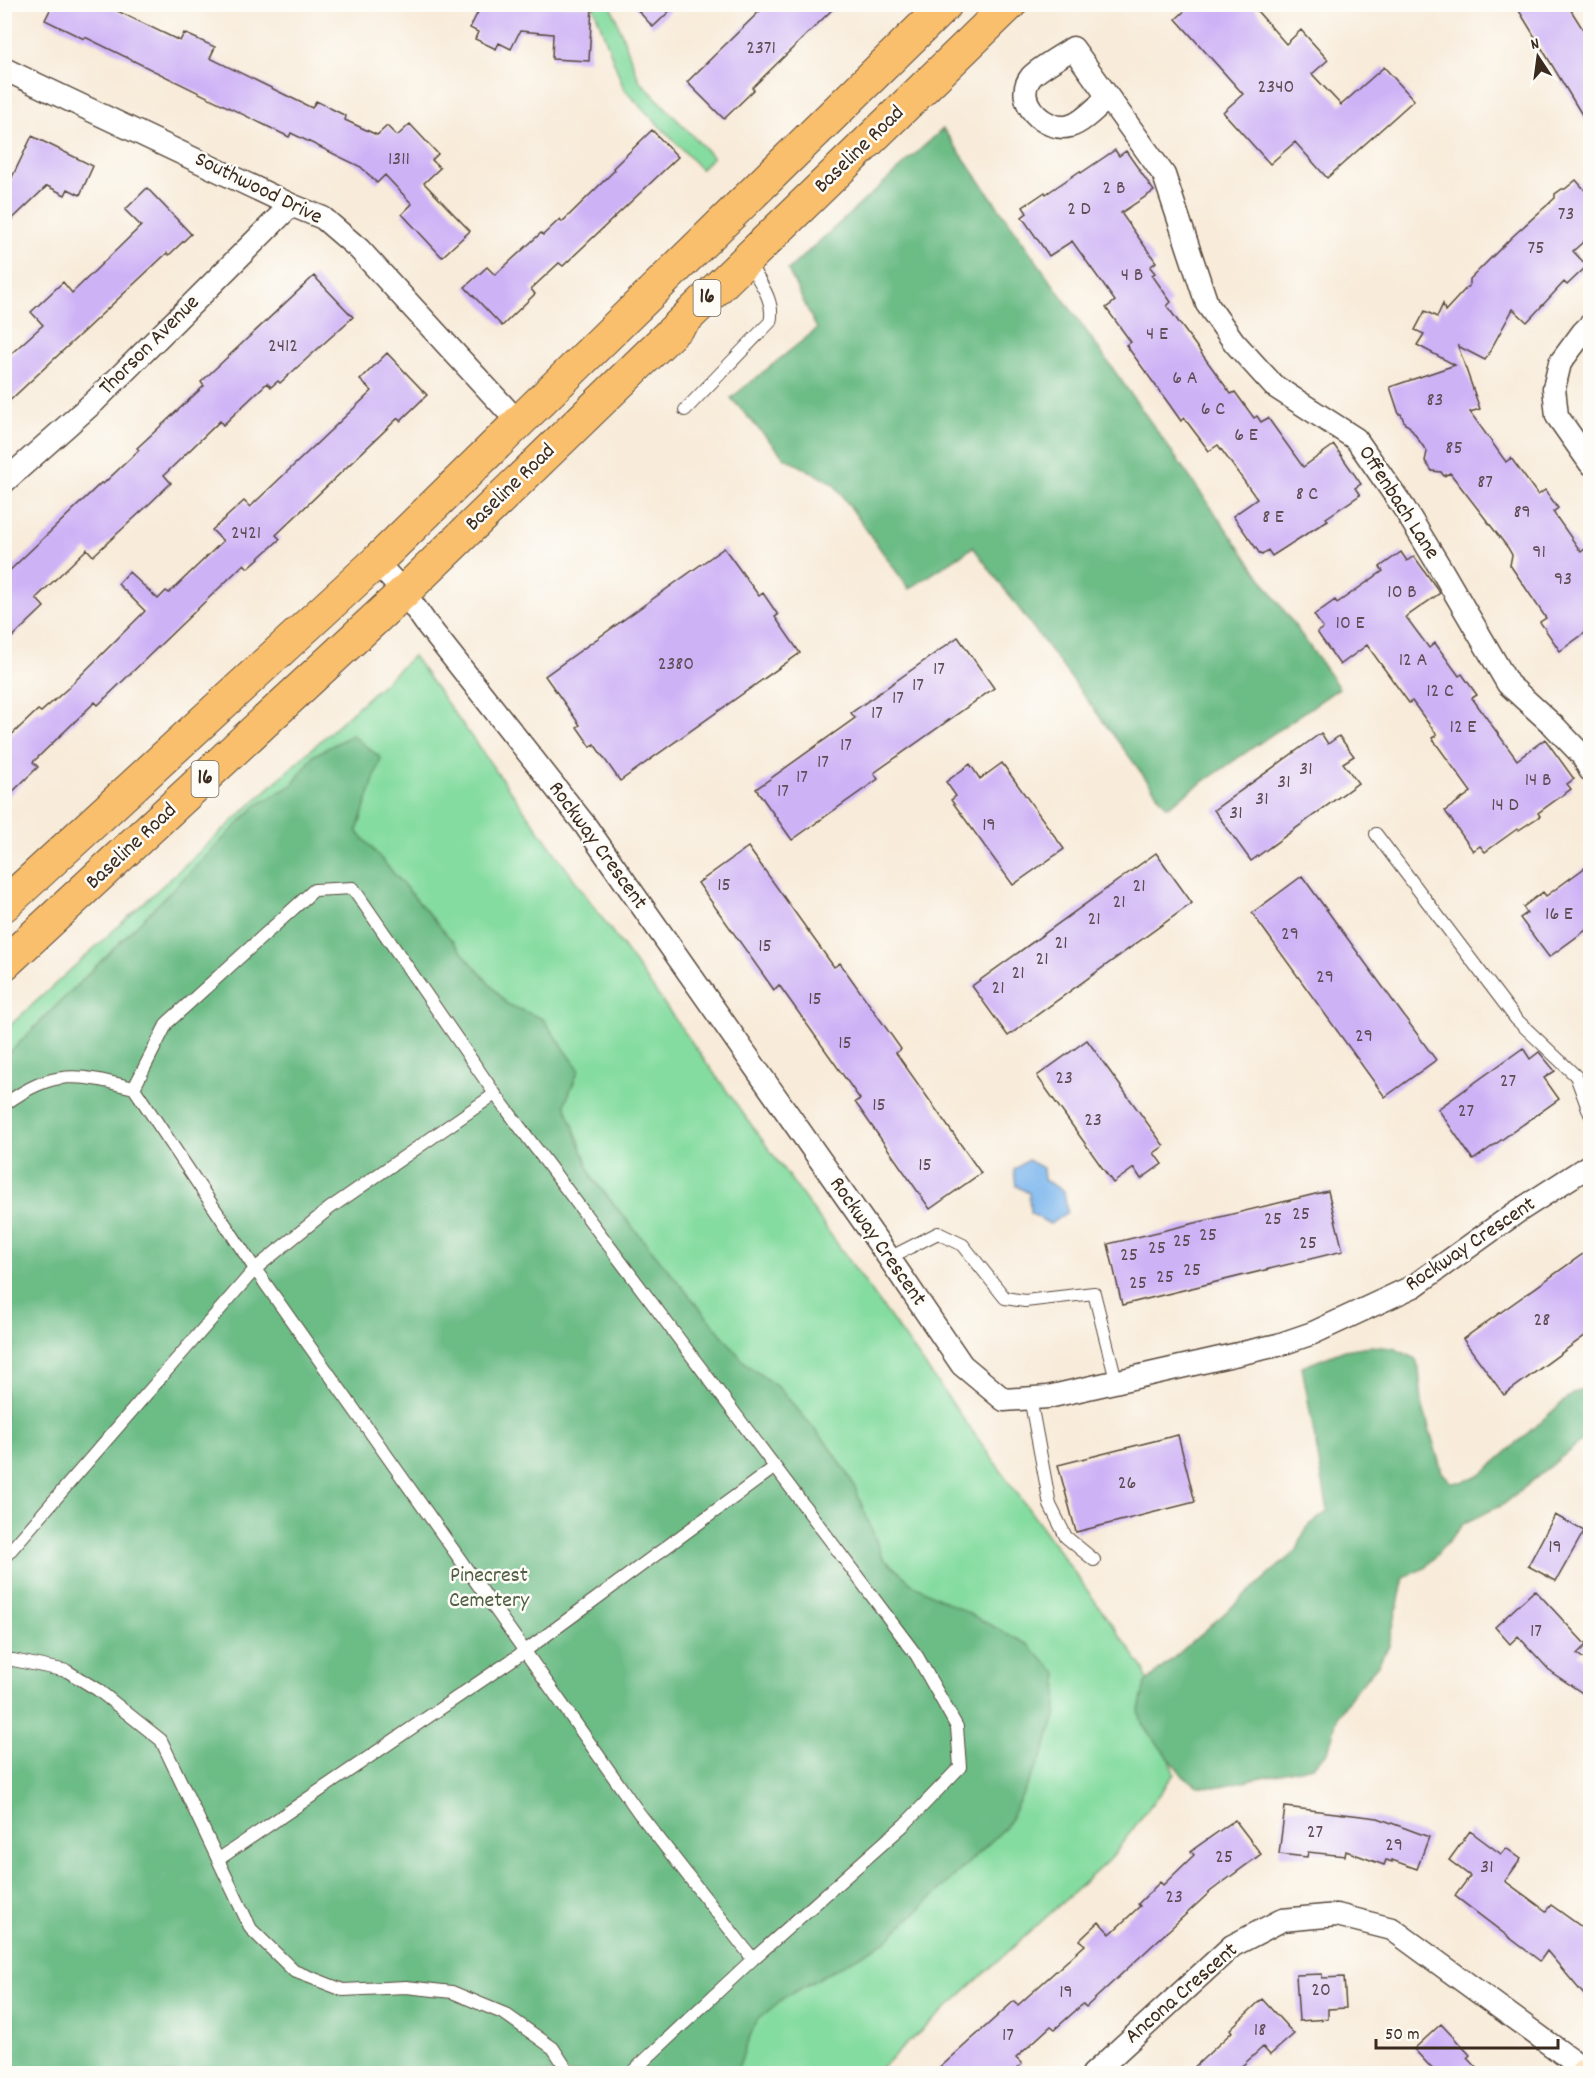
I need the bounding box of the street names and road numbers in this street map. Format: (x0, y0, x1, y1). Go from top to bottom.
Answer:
street label: Baseline Road (808, 99, 912, 201)
street label: Southwood Drive (189, 145, 327, 233)
road number: 16 (694, 280, 720, 316)
street label: Thorson Avenue (93, 289, 207, 403)
street label: Baseline Road (459, 437, 563, 539)
street label: Offenbach Lane (1350, 440, 1446, 566)
road number: 16 (192, 761, 218, 797)
street label: Rockway Crescent (540, 776, 654, 916)
street label: Baseline Road (79, 796, 185, 898)
street label: Rockway Crescent (821, 1171, 933, 1313)
street label: Rockway Crescent (1399, 1190, 1543, 1300)
street label: Ancona Crescent (1119, 1936, 1245, 2052)

